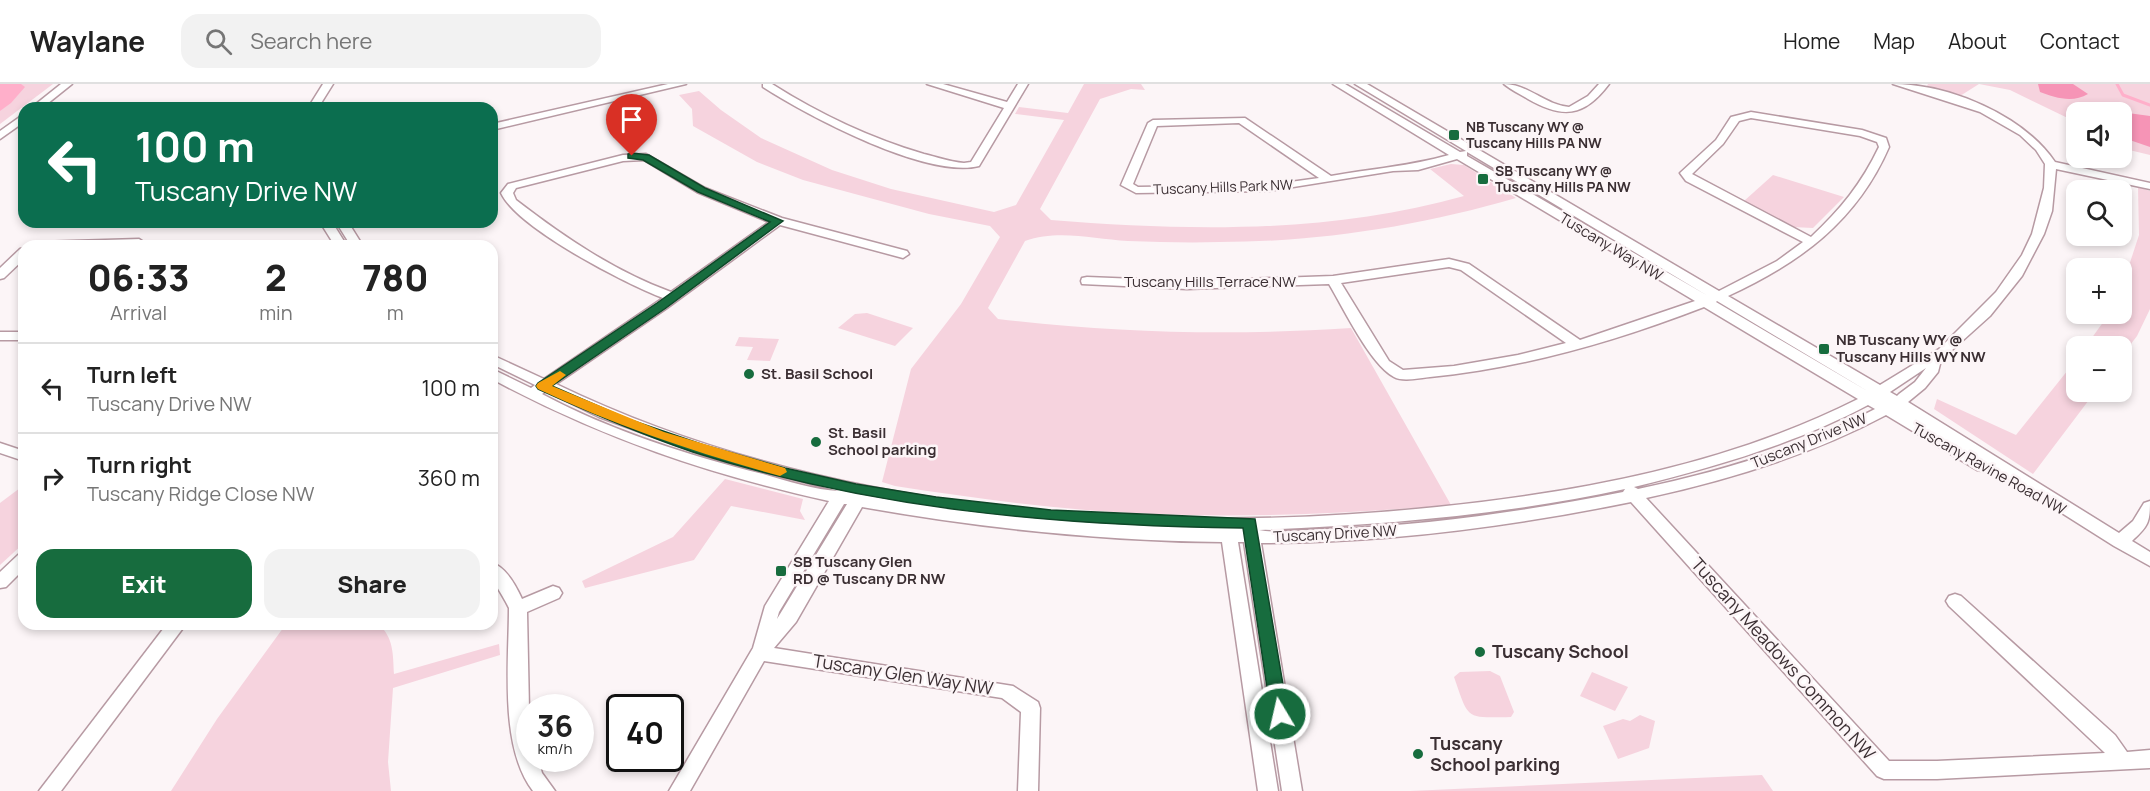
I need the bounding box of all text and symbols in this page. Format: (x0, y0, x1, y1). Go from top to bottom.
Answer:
search box (181, 14, 601, 68)
text: Waylane (30, 22, 145, 60)
icon: search (202, 25, 235, 58)
text: Search here (250, 26, 372, 56)
text: Home (1783, 27, 1840, 55)
text: Map (1873, 27, 1915, 55)
text: About (1948, 27, 2007, 55)
text: Contact (2040, 27, 2120, 55)
pin (606, 94, 657, 156)
map controls (2066, 102, 2132, 402)
button: sound (2066, 102, 2132, 168)
icon: arrive (615, 103, 648, 136)
text: 100 m (135, 117, 255, 175)
place label: NB Tuscany WY @ Tuscany Hills PA NW (1466, 117, 1602, 152)
icon: left (36, 126, 114, 204)
marker: NB Tuscany WY @ Tuscany Hills PA NW (1447, 128, 1461, 142)
place label: SB Tuscany WY @ Tuscany Hills PA NW (1495, 161, 1631, 196)
text: Tuscany Drive NW (135, 172, 357, 209)
marker: SB Tuscany WY @ Tuscany Hills PA NW (1476, 172, 1490, 186)
street label: Tuscany Hills Park NW (1153, 175, 1293, 198)
button: search (2066, 180, 2132, 246)
street label: Tuscany Way NW (1555, 207, 1667, 286)
text: 06:33 (88, 253, 190, 302)
text: 2 (265, 253, 287, 302)
text: 780 (362, 253, 428, 302)
button: + (2066, 258, 2132, 324)
street label: Tuscany Hills Terrace NW (1124, 271, 1296, 292)
text: Arrival (110, 299, 167, 326)
text: min (259, 299, 293, 326)
text: m (387, 299, 404, 326)
place label: NB Tuscany WY @ Tuscany Hills WY NW (1836, 329, 1986, 367)
button: − (2066, 336, 2132, 402)
marker: NB Tuscany WY @ Tuscany Hills WY NW (1817, 342, 1831, 356)
text: Turn left (87, 360, 177, 390)
place label: St. Basil School (761, 363, 873, 384)
marker: St. Basil School (742, 367, 756, 381)
icon: left (36, 372, 69, 405)
text: 100 m (422, 373, 480, 403)
text: Tuscany Drive NW (87, 390, 252, 417)
street label: Tuscany Drive NW (1748, 408, 1870, 473)
street label: Tuscany Ravine Road NW (1908, 417, 2070, 520)
place label: St. Basil School parking (828, 422, 936, 460)
marker: St. Basil School parking (809, 435, 823, 449)
text: Turn right (87, 450, 192, 480)
icon: right (36, 462, 69, 495)
text: 360 m (418, 463, 480, 493)
text: Tuscany Ridge Close NW (87, 480, 314, 507)
street label: Tuscany Drive NW (1273, 520, 1397, 547)
button: Exit (36, 549, 252, 618)
button: Share (264, 549, 480, 618)
place label: SB Tuscany Glen RD @ Tuscany DR NW (793, 551, 946, 589)
street label: Tuscany Meadows Common NW (1686, 552, 1881, 765)
marker: SB Tuscany Glen RD @ Tuscany DR NW (774, 564, 788, 578)
place label: Tuscany School (1492, 639, 1629, 663)
marker: Tuscany School (1473, 645, 1487, 659)
street label: Tuscany Glen Way NW (811, 648, 995, 700)
position arrow (1248, 682, 1312, 746)
speed limit sign: 40 (606, 694, 684, 772)
text: 36 (537, 705, 573, 746)
place label: Tuscany School parking (1430, 731, 1560, 776)
text: km/h (538, 738, 572, 759)
marker: Tuscany School parking (1411, 747, 1425, 761)

